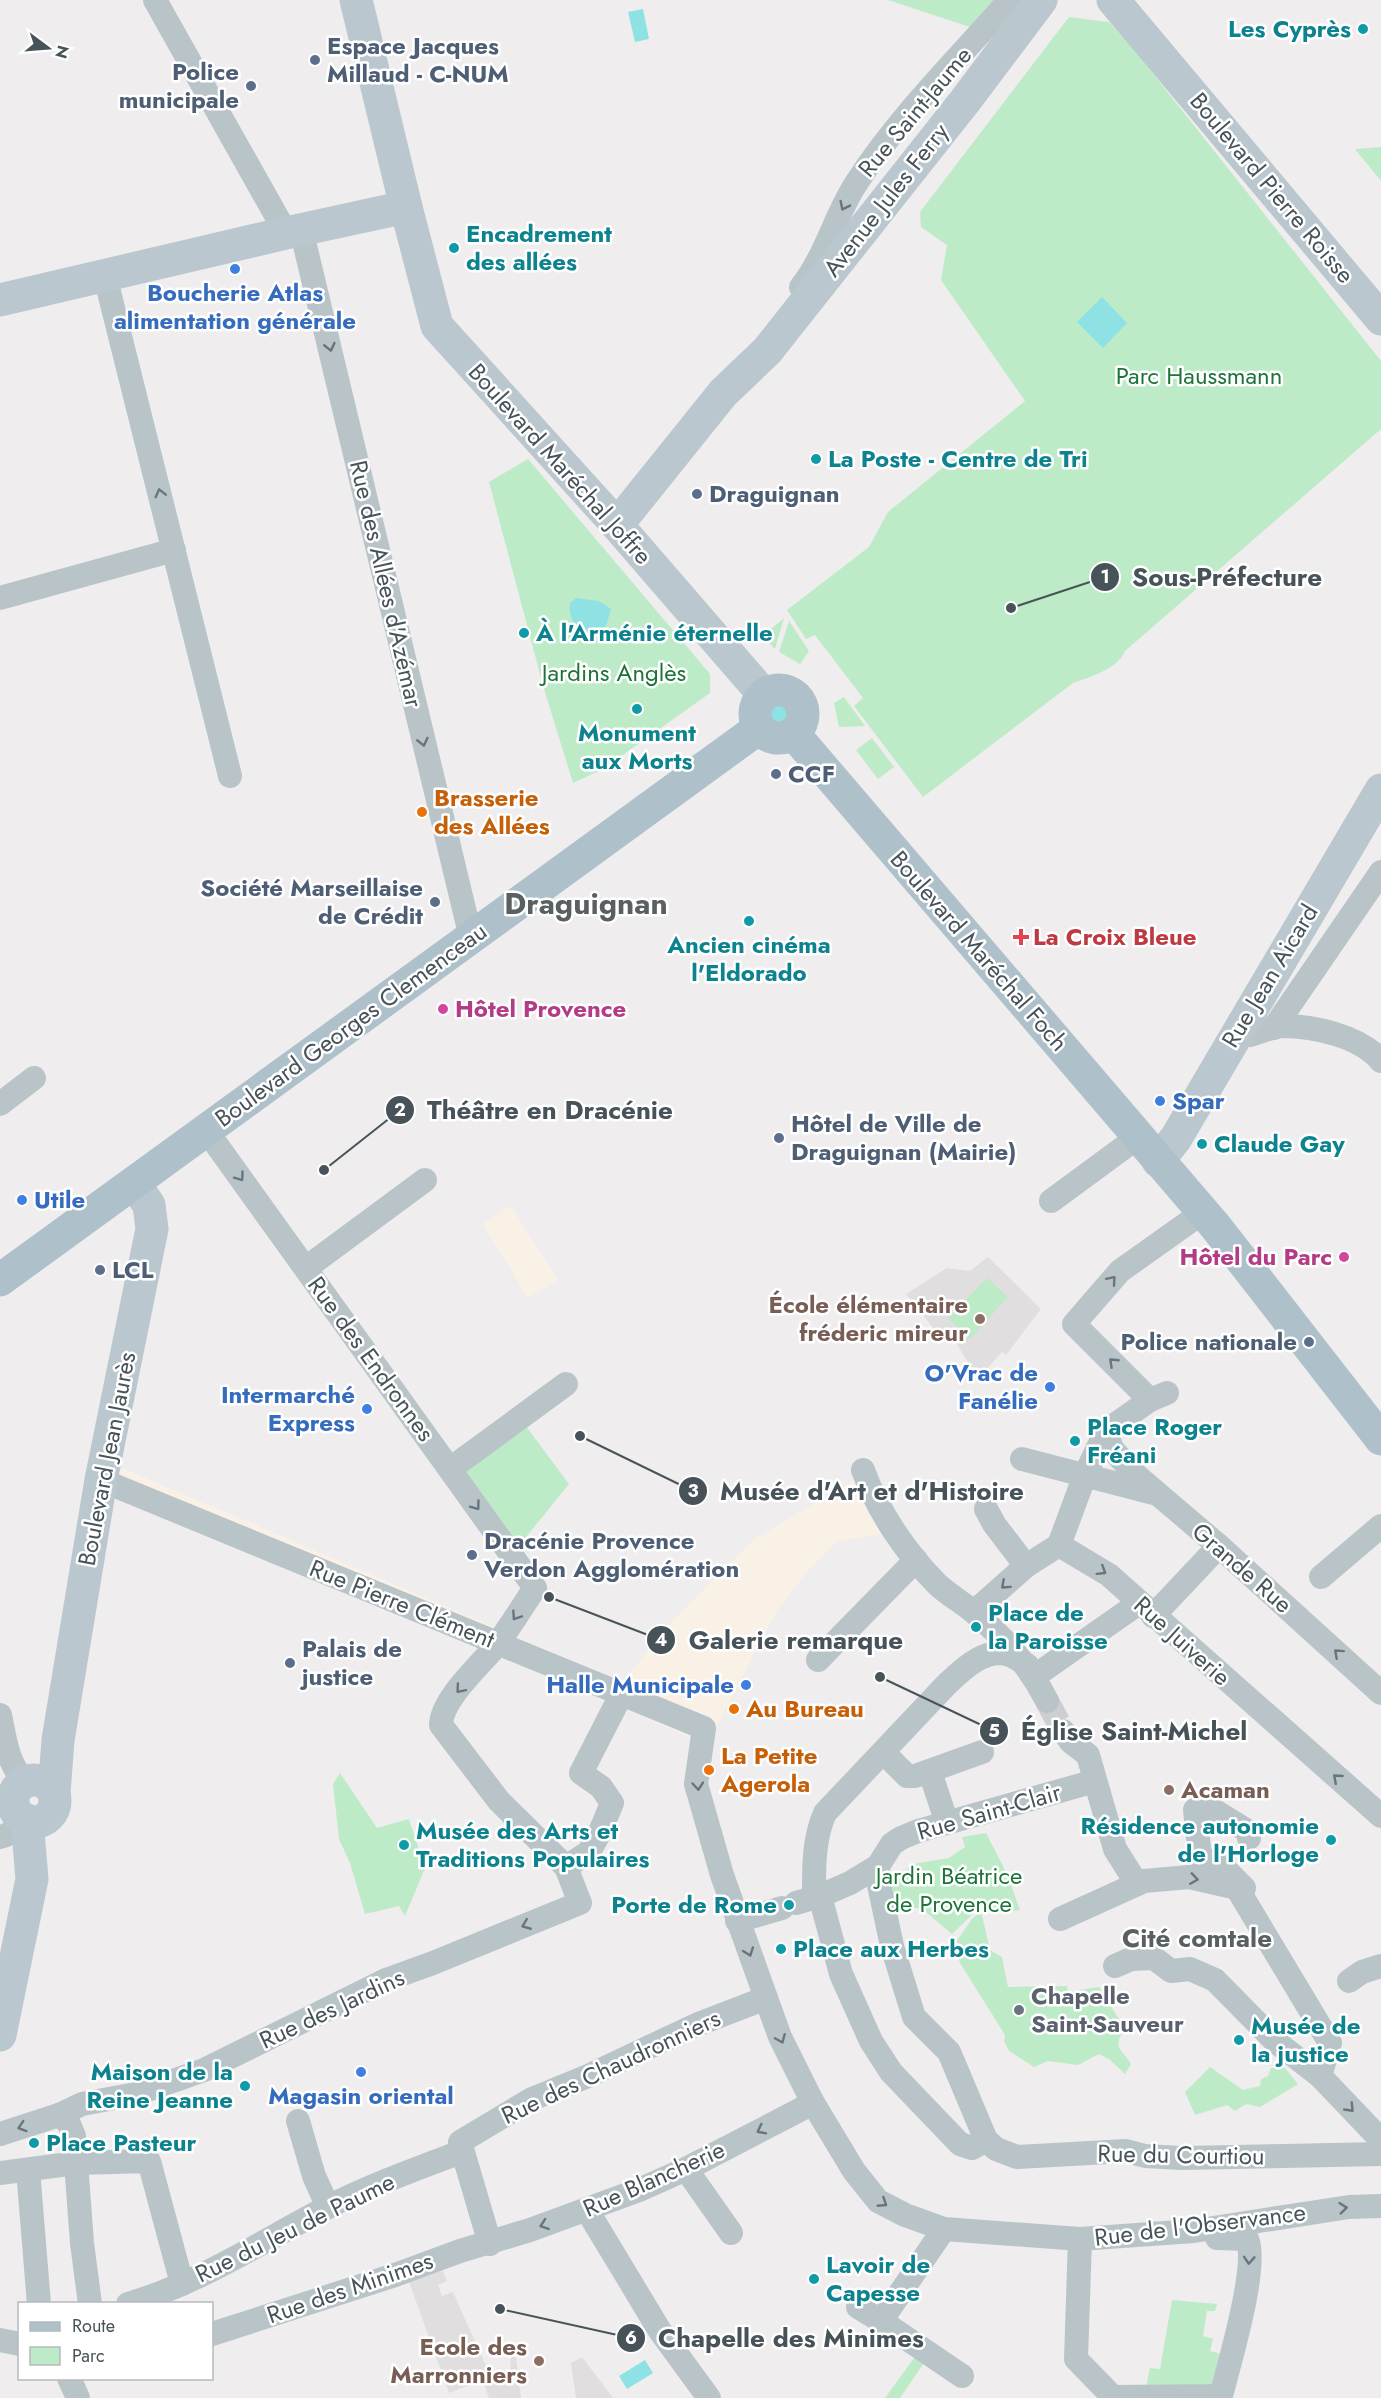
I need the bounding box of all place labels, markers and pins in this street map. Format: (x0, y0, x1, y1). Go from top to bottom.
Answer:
place label: Les Cyprès (1228, 11, 1351, 46)
marker: Les Cyprès (1356, 22, 1370, 36)
place label: Espace Jacques Millaud - C-NUM (327, 28, 509, 91)
marker: Espace Jacques Millaud - C-NUM (308, 53, 322, 67)
place label: Police municipale (119, 54, 239, 117)
marker: Police municipale (244, 79, 258, 93)
place label: Encadrement des allées (466, 216, 612, 279)
marker: Encadrement des allées (447, 241, 461, 255)
marker: Boucherie Atlas alimentation générale (228, 262, 242, 276)
place label: Boucherie Atlas alimentation générale (114, 275, 356, 338)
place label: La Poste - Centre de Tri (828, 441, 1088, 476)
marker: La Poste - Centre de Tri (809, 452, 823, 466)
place label: Draguignan (709, 476, 840, 511)
marker: Draguignan (690, 487, 704, 501)
callout: Sous-Préfecture (1090, 555, 1335, 599)
place label: À l'Arménie éternelle (535, 615, 773, 650)
marker: À l'Arménie éternelle (517, 626, 531, 640)
marker: Monument aux Morts (630, 702, 644, 716)
place label: Monument aux Morts (578, 715, 696, 778)
place label: CCF (788, 756, 835, 791)
marker: CCF (769, 767, 783, 781)
place label: Brasserie des Allées (434, 780, 550, 843)
marker: Brasserie des Allées (415, 805, 429, 819)
place label: Société Marseillaise de Crédit (200, 870, 423, 933)
marker: Société Marseillaise de Crédit (428, 895, 442, 909)
marker: Ancien cinéma l'Eldorado (742, 914, 756, 928)
place label: La Croix Bleue (1033, 919, 1197, 954)
place label: Ancien cinéma l'Eldorado (666, 927, 831, 990)
marker: La Croix Bleue (1014, 930, 1028, 944)
place label: Hôtel Provence (455, 991, 626, 1026)
marker: Hôtel Provence (436, 1002, 450, 1016)
place label: Spar (1172, 1083, 1225, 1118)
callout: Théâtre en Dracénie (385, 1088, 685, 1132)
marker: Spar (1153, 1094, 1167, 1108)
place label: Hôtel de Ville de Draguignan (Mairie) (791, 1106, 1016, 1169)
place label: Claude Gay (1214, 1126, 1345, 1161)
marker: Hôtel de Ville de Draguignan (Mairie) (772, 1131, 786, 1145)
marker: Claude Gay (1195, 1137, 1209, 1151)
place label: Utile (34, 1182, 85, 1217)
marker: Utile (15, 1193, 29, 1207)
place label: Hôtel du Parc (1180, 1239, 1332, 1274)
marker: Hôtel du Parc (1337, 1250, 1351, 1264)
place label: LCL (112, 1252, 154, 1287)
marker: LCL (93, 1263, 107, 1277)
place label: École élémentaire fréderic mireur (768, 1287, 968, 1350)
marker: École élémentaire fréderic mireur (973, 1312, 987, 1326)
place label: Police nationale (1121, 1324, 1297, 1359)
marker: Police nationale (1302, 1335, 1316, 1349)
place label: O'Vrac de Fanélie (925, 1355, 1038, 1418)
place label: Intermarché Express (221, 1377, 355, 1440)
marker: O'Vrac de Fanélie (1043, 1380, 1057, 1394)
marker: Intermarché Express (360, 1402, 374, 1416)
place label: Place Roger Fréani (1087, 1409, 1222, 1472)
marker: Place Roger Fréani (1068, 1434, 1082, 1448)
callout: Musée d'Art et d'Histoire (678, 1469, 1036, 1513)
place label: Dracénie Provence Verdon Agglomération (483, 1523, 739, 1586)
marker: Dracénie Provence Verdon Agglomération (465, 1548, 479, 1562)
place label: Place de la Paroisse (988, 1595, 1108, 1658)
callout: Galerie remarque (646, 1618, 915, 1662)
marker: Place de la Paroisse (969, 1620, 983, 1634)
place label: Palais de justice (299, 1631, 402, 1694)
marker: Palais de justice (283, 1656, 297, 1670)
place label: Halle Municipale (546, 1667, 734, 1702)
marker: Halle Municipale (739, 1678, 753, 1692)
place label: Au Bureau (745, 1691, 864, 1726)
marker: Au Bureau (727, 1702, 741, 1716)
callout: Église Saint-Michel (979, 1709, 1259, 1753)
place label: La Petite Agerola (720, 1738, 817, 1801)
marker: La Petite Agerola (702, 1763, 716, 1777)
place label: Acaman (1180, 1772, 1270, 1807)
marker: Acaman (1162, 1783, 1176, 1797)
place label: Résidence autonomie de l'Horloge (1080, 1808, 1319, 1871)
place label: Musée des Arts et Traditions Populaires (416, 1813, 649, 1876)
marker: Résidence autonomie de l'Horloge (1324, 1833, 1338, 1847)
marker: Musée des Arts et Traditions Populaires (397, 1838, 411, 1852)
place label: Porte de Rome (611, 1887, 777, 1922)
marker: Porte de Rome (782, 1898, 796, 1912)
place label: Place aux Herbes (793, 1931, 989, 1966)
marker: Place aux Herbes (774, 1942, 788, 1956)
place label: Chapelle Saint-Sauveur (1031, 1978, 1184, 2041)
marker: Chapelle Saint-Sauveur (1012, 2003, 1026, 2017)
place label: Musée de la justice (1251, 2008, 1360, 2071)
marker: Musée de la justice (1232, 2033, 1246, 2047)
place label: Maison de la Reine Jeanne (86, 2054, 233, 2117)
marker: Magasin oriental (354, 2065, 368, 2079)
place label: Magasin oriental (268, 2078, 454, 2113)
marker: Maison de la Reine Jeanne (238, 2079, 252, 2093)
place label: Place Pasteur (46, 2125, 196, 2160)
marker: Place Pasteur (27, 2136, 41, 2150)
place label: Lavoir de Capesse (826, 2247, 930, 2310)
marker: Lavoir de Capesse (807, 2272, 821, 2286)
callout: Chapelle des Minimes (616, 2316, 936, 2360)
place label: Ecole des Marronniers (390, 2329, 527, 2392)
marker: Ecole des Marronniers (532, 2354, 546, 2368)

